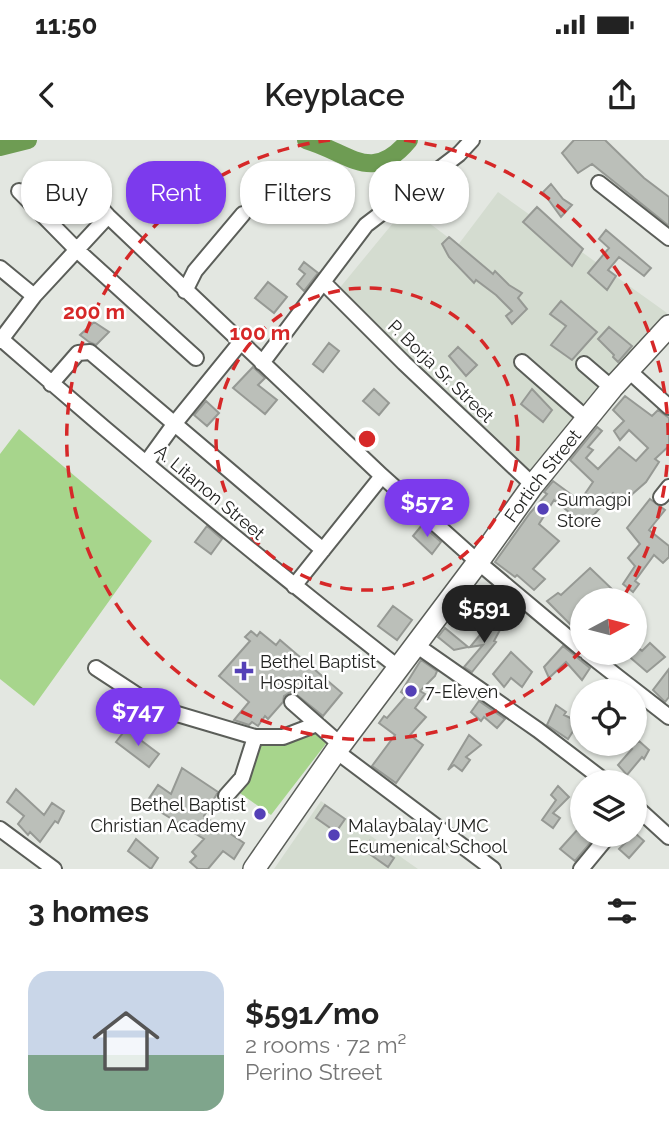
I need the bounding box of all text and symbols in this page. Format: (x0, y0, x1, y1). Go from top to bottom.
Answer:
text: 11:50 (35, 10, 97, 40)
icon: back (28, 76, 66, 114)
text: Keyplace (264, 76, 405, 113)
icon: share (603, 76, 641, 114)
chip: Buy (21, 161, 112, 224)
chip: Rent (126, 161, 226, 224)
chip: Filters (240, 161, 355, 224)
chip: New (369, 161, 469, 224)
text: 200 m (63, 299, 125, 324)
street label: P. Borja Sr. Street (384, 315, 498, 427)
text: 100 m (230, 320, 290, 345)
street label: Fortich Street (500, 425, 585, 526)
centre of rings (355, 427, 379, 451)
street label: A. Litanon Street (151, 440, 269, 544)
pin: $572 (386, 480, 468, 539)
text: $572 (400, 488, 454, 515)
place label: Sumagpi Store (557, 489, 631, 531)
marker: Sumagpi Store (535, 501, 551, 517)
pin: $591 (443, 586, 525, 645)
north arrow (570, 588, 648, 665)
map controls (570, 588, 647, 847)
text: $591 (458, 594, 510, 621)
place label: Bethel Baptist Hospital (260, 651, 376, 693)
marker: Bethel Baptist Hospital (234, 661, 254, 681)
button: locate (570, 679, 647, 756)
place label: 7-Eleven (425, 681, 498, 702)
marker: 7-Eleven (403, 683, 419, 699)
pin: $747 (97, 688, 179, 748)
text: $747 (112, 697, 164, 724)
button: layers (570, 770, 647, 847)
place label: Bethel Baptist Christian Academy (90, 794, 246, 836)
marker: Bethel Baptist Christian Academy (252, 806, 268, 822)
place label: Malaybalay UMC Ecumenical School (348, 815, 507, 857)
marker: Malaybalay UMC Ecumenical School (326, 827, 342, 843)
icon: filters (603, 892, 641, 930)
text: 3 homes (28, 894, 149, 929)
text: $591/mo (245, 996, 379, 1031)
icon: home (84, 999, 168, 1083)
text: 2 rooms · 72 m² (245, 1031, 406, 1058)
text: Perino Street (245, 1058, 382, 1085)

